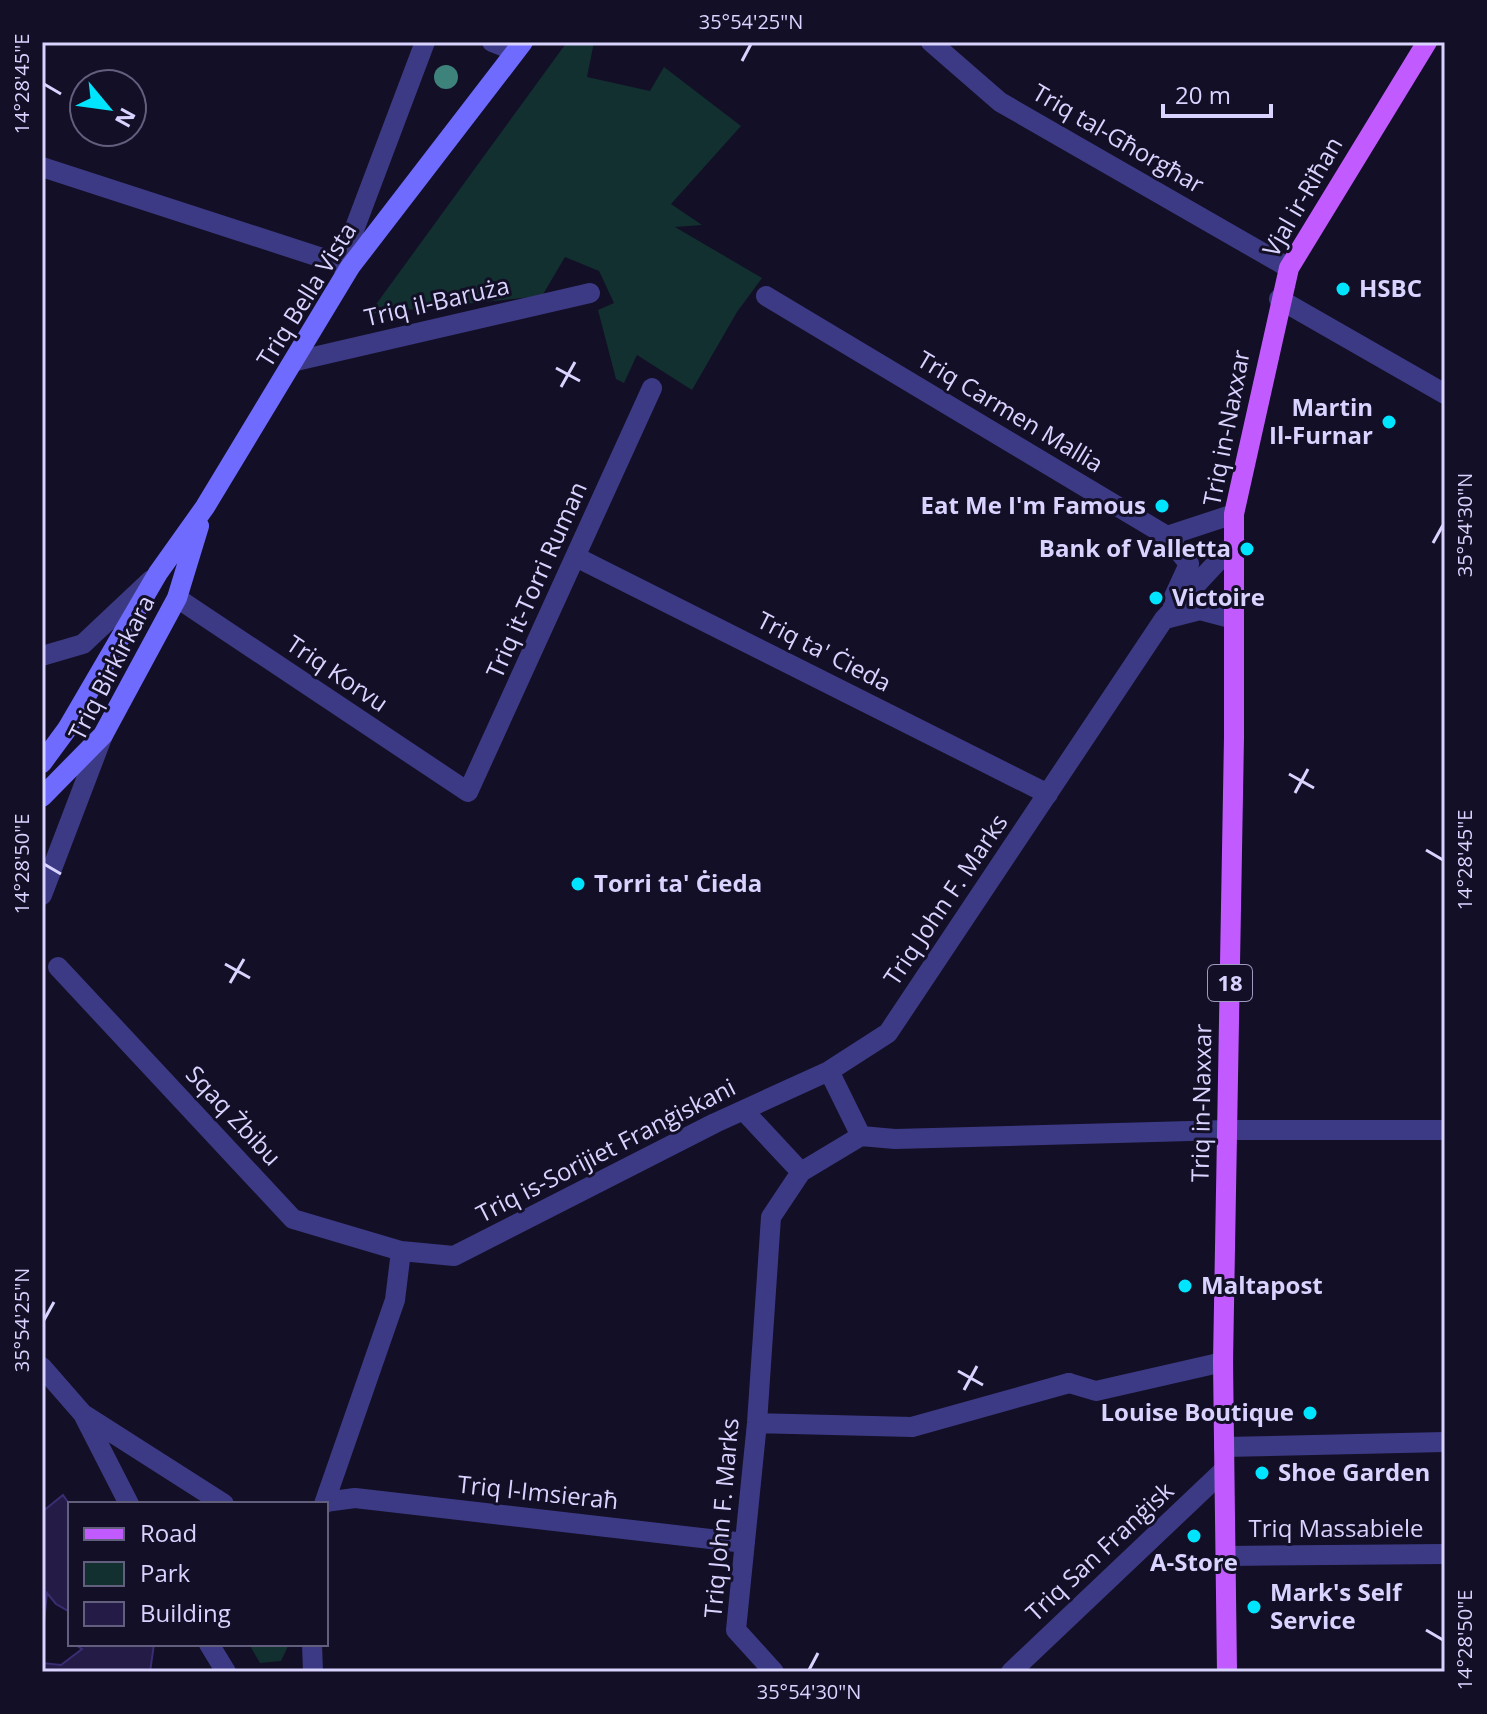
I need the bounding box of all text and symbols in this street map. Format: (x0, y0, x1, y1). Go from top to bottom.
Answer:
text: 35°54'25"N (699, 8, 803, 35)
text: 14°28'45"E (8, 34, 35, 134)
north arrow (68, 68, 148, 148)
scale bar (1163, 68, 1271, 118)
street label: Triq tal-Għorgħar (1027, 75, 1211, 200)
text: 20 m (1175, 78, 1231, 111)
text: N (109, 103, 144, 133)
street label: Vjal ir-Riħan (1254, 130, 1349, 262)
street label: Triq Bella Vista (248, 216, 363, 373)
street label: Triq il-Baruża (361, 268, 512, 333)
place label: HSBC (1359, 271, 1422, 304)
marker: HSBC (1334, 280, 1352, 298)
street label: Triq Carmen Mallia (912, 342, 1110, 479)
street label: Triq in-Naxxar (1194, 347, 1257, 509)
place label: Martin Il-Furnar (1269, 390, 1373, 451)
marker: Martin Il-Furnar (1380, 413, 1398, 431)
text: 35°54'30"N (1451, 473, 1478, 577)
street label: Triq it-Torri Ruman (477, 476, 594, 683)
place label: Eat Me I'm Famous (920, 488, 1146, 521)
marker: Eat Me I'm Famous (1153, 497, 1171, 515)
place label: Bank of Valletta (1039, 531, 1231, 564)
marker: Bank of Valletta (1238, 540, 1256, 558)
place label: Victoire (1172, 580, 1265, 613)
street label: Triq Birkirkara (60, 589, 161, 746)
marker: Victoire (1147, 589, 1165, 607)
street label: Triq ta' Ċieda (752, 603, 897, 699)
street label: Triq Korvu (281, 627, 395, 719)
street label: Triq John F. Marks (875, 807, 1014, 991)
text: 14°28'45"E (1451, 810, 1478, 910)
text: 14°28'50"E (8, 814, 35, 914)
place label: Torri ta' Ċieda (594, 866, 762, 899)
marker: Torri ta' Ċieda (569, 875, 587, 893)
road number: 18 (1208, 965, 1252, 1001)
street label: Triq in-Naxxar (1183, 1023, 1218, 1182)
street label: Sqaq Żbibu (179, 1058, 289, 1172)
street label: Triq is-Sorijiet Franġiskani (470, 1070, 740, 1229)
text: 35°54'25"N (8, 1268, 35, 1372)
place label: Maltapost (1201, 1268, 1323, 1301)
marker: Maltapost (1176, 1277, 1194, 1295)
place label: Louise Boutique (1101, 1395, 1294, 1428)
marker: Louise Boutique (1301, 1404, 1319, 1422)
street label: Triq John F. Marks (695, 1417, 746, 1619)
place label: Shoe Garden (1278, 1455, 1430, 1488)
marker: Shoe Garden (1253, 1464, 1271, 1482)
street label: Triq l-Imsieraħ (456, 1467, 620, 1516)
street label: Triq San Franġisk (1018, 1473, 1180, 1628)
legend (68, 1502, 328, 1646)
street label: Triq Massabiele (1249, 1511, 1423, 1544)
text: Road (140, 1516, 197, 1549)
marker: A-Store (1185, 1527, 1203, 1545)
place label: A-Store (1150, 1545, 1238, 1578)
text: Park (140, 1556, 191, 1589)
place label: Mark's Self Service (1270, 1575, 1403, 1636)
text: 14°28'50"E (1451, 1590, 1478, 1690)
text: Building (140, 1596, 231, 1629)
marker: Mark's Self Service (1245, 1598, 1263, 1616)
text: 35°54'30"N (757, 1678, 861, 1705)

